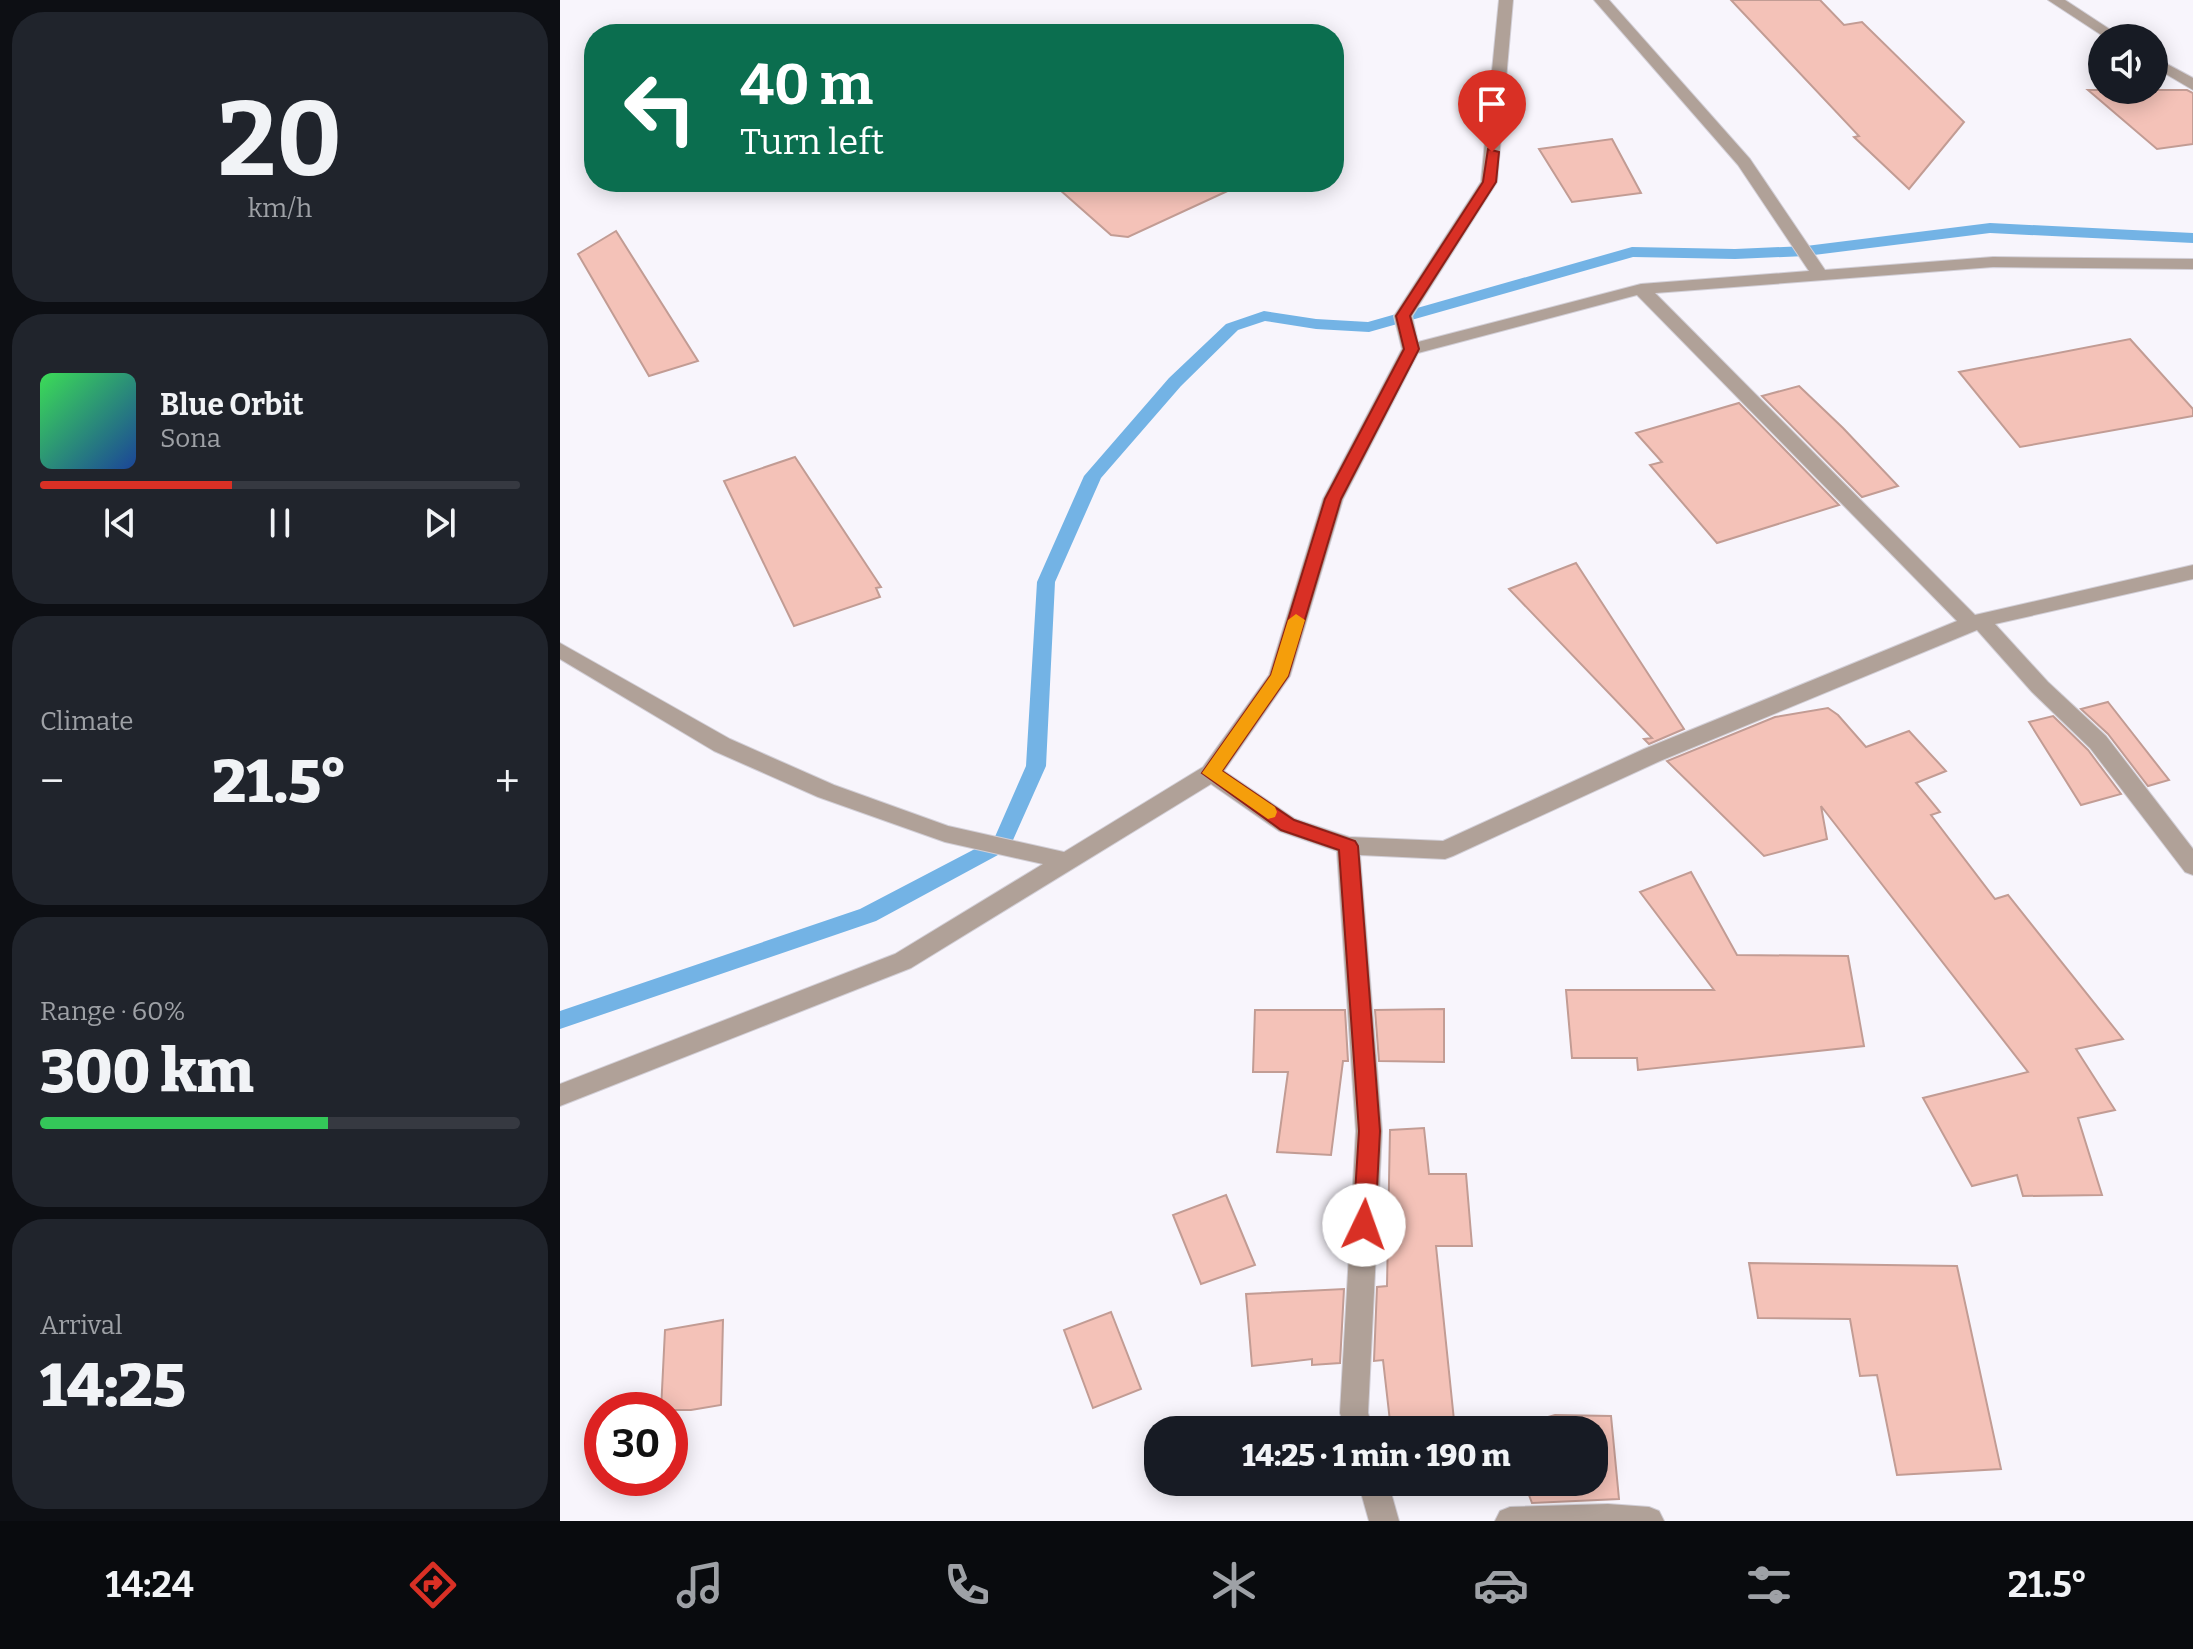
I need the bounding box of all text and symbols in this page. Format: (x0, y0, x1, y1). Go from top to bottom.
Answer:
map controls (2088, 24, 2168, 104)
button: sound (2088, 24, 2168, 104)
text: 40 m (740, 52, 873, 119)
icon: left (608, 56, 712, 160)
pin (1458, 70, 1526, 152)
text: 20 (218, 78, 342, 203)
icon: arrive (1470, 82, 1514, 126)
text: Turn left (740, 120, 884, 164)
text: km/h (248, 193, 312, 224)
text: Blue Orbit (160, 387, 304, 423)
text: Sona (160, 423, 221, 454)
icon: previous (98, 501, 142, 545)
icon: pause (258, 501, 302, 545)
icon: next (418, 501, 462, 545)
text: Climate (40, 706, 134, 737)
text: 21.5° (212, 746, 347, 818)
text: − (40, 755, 64, 808)
text: + (495, 755, 520, 808)
text: Range · 60% (40, 996, 186, 1027)
text: 300 km (40, 1036, 254, 1108)
position arrow (1322, 1183, 1406, 1267)
text: Arrival (40, 1310, 122, 1341)
text: 14:25 (40, 1350, 186, 1422)
speed limit sign: 30 (584, 1392, 688, 1496)
text: 14:25 · 1 min · 190 m (1242, 1438, 1510, 1474)
icon: directions (405, 1557, 461, 1613)
icon: music (672, 1557, 728, 1613)
icon: phone (939, 1557, 995, 1613)
icon: climate (1206, 1557, 1262, 1613)
icon: car (1473, 1557, 1529, 1613)
icon: filters (1741, 1557, 1797, 1613)
text: 14:24 (106, 1563, 194, 1607)
text: 21.5° (2008, 1563, 2087, 1607)

